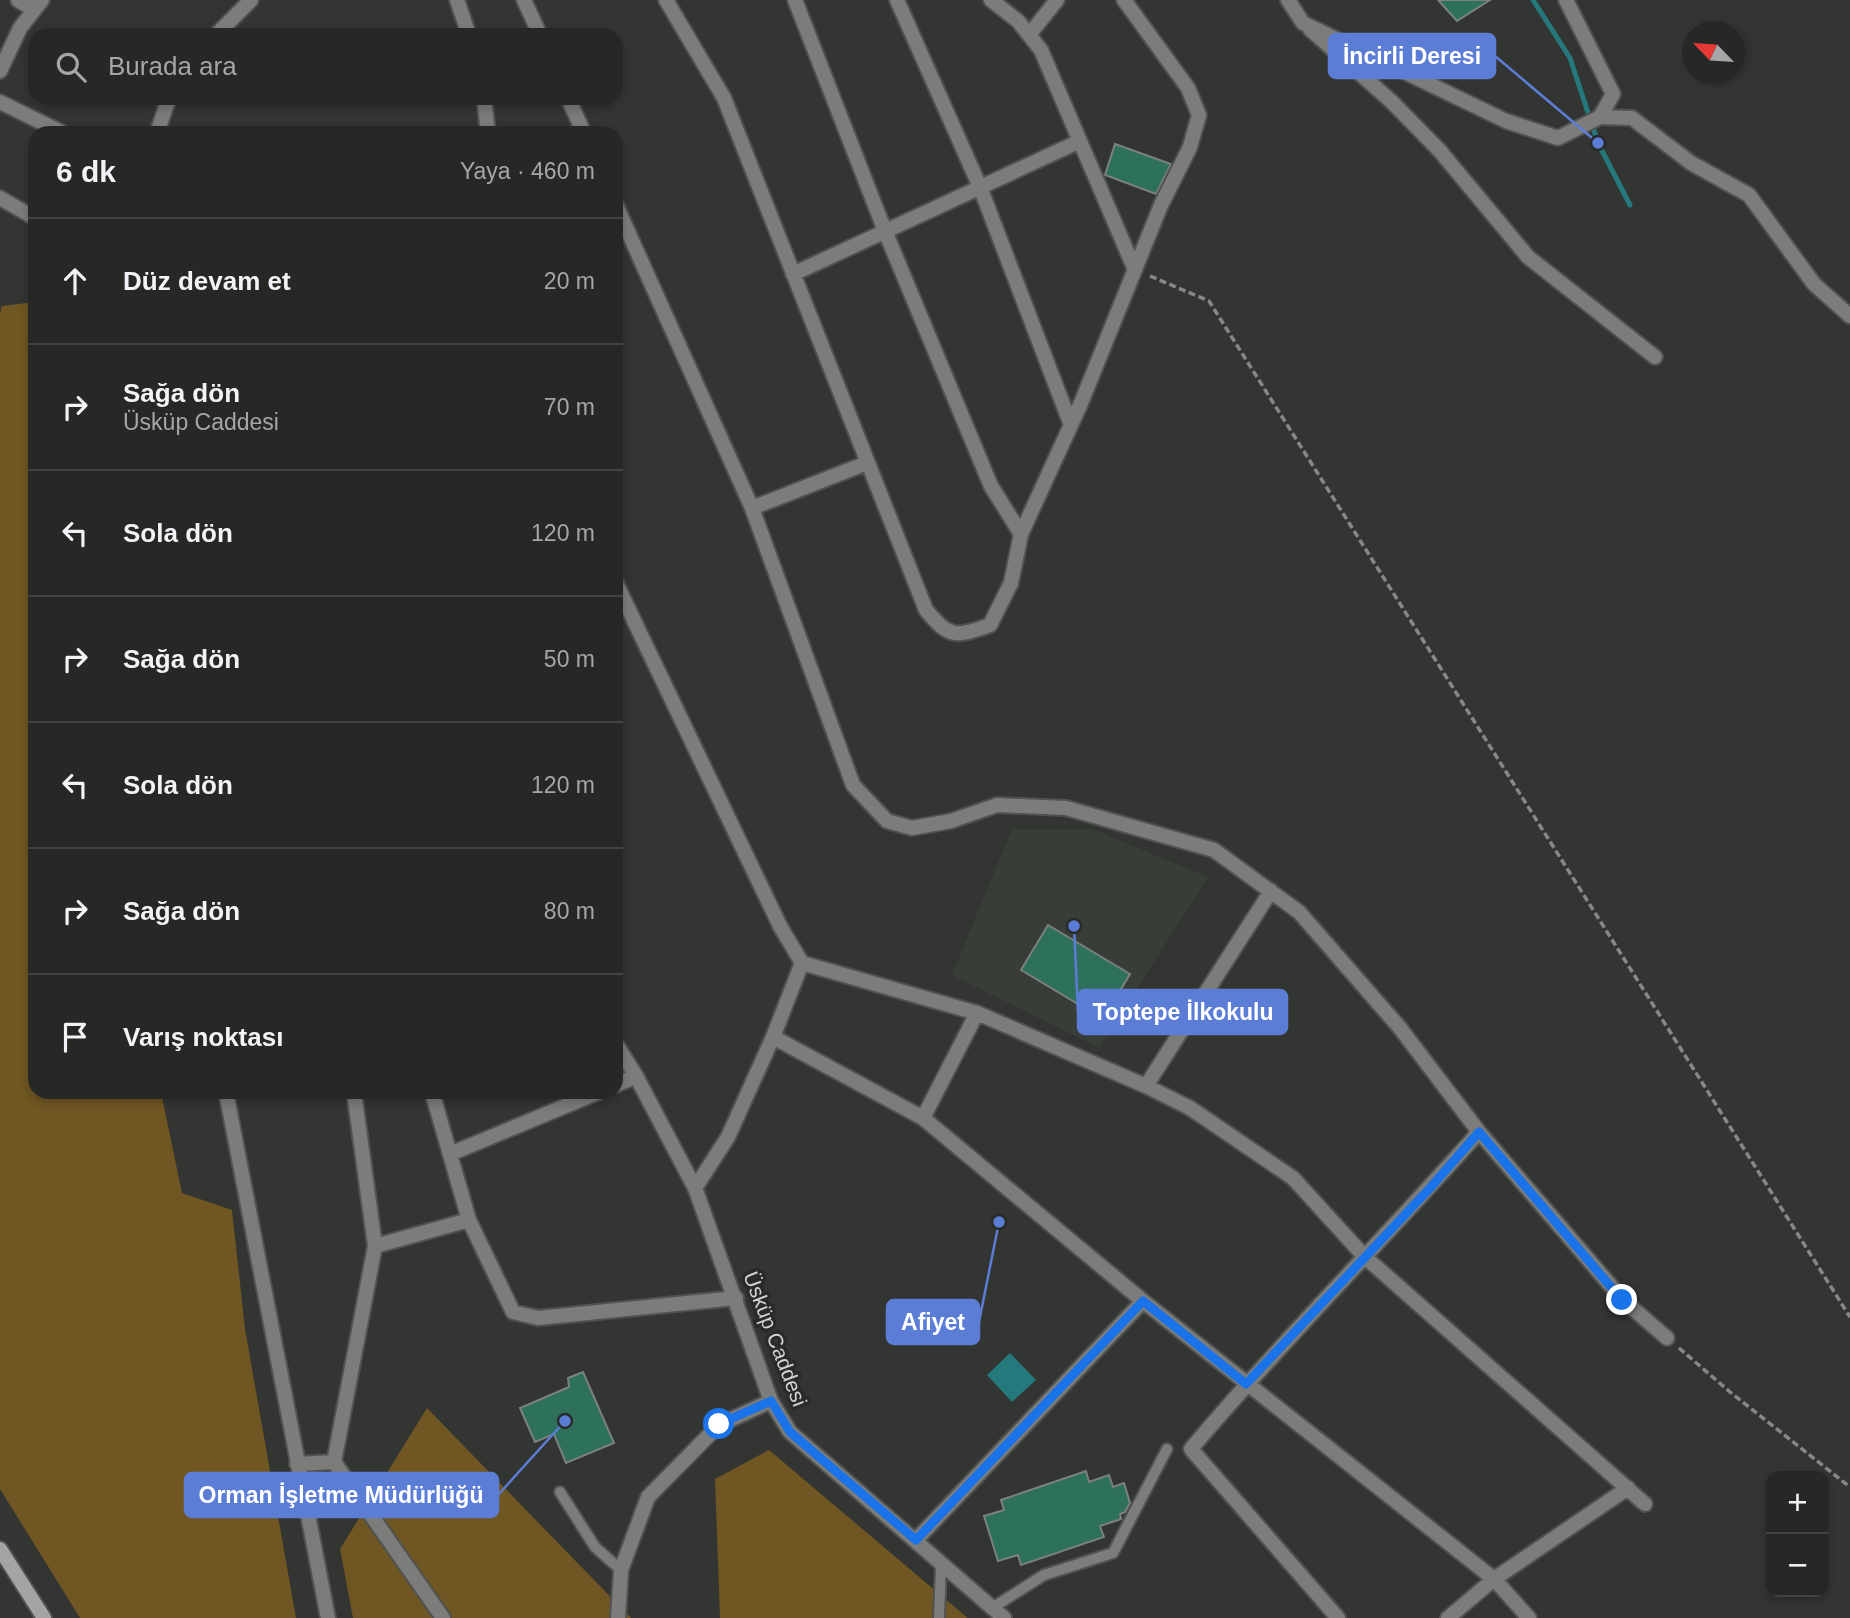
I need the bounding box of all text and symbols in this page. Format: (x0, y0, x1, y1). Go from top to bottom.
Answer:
north arrow (1682, 21, 1745, 84)
search box (28, 28, 623, 105)
callout: İncirli Deresi (1329, 34, 1495, 78)
text: İncirli Deresi (1343, 43, 1481, 69)
icon: search (52, 48, 90, 86)
text: Burada ara (108, 51, 237, 81)
text: 6 dk (56, 155, 116, 188)
text: Yaya · 460 m (460, 158, 595, 184)
icon: ahead (56, 262, 94, 300)
text: Düz devam et (123, 266, 291, 296)
text: 20 m (544, 268, 595, 294)
text: Sağa dön (123, 378, 240, 408)
icon: right (56, 388, 94, 426)
text: 70 m (544, 394, 595, 420)
text: Üsküp Caddesi (123, 409, 279, 435)
icon: left (56, 514, 94, 552)
text: Sola dön (123, 518, 233, 548)
text: 120 m (531, 520, 595, 546)
icon: right (56, 640, 94, 678)
text: Sağa dön (123, 644, 240, 674)
text: 50 m (544, 646, 595, 672)
icon: left (56, 766, 94, 804)
text: Sola dön (123, 770, 233, 800)
text: 120 m (531, 772, 595, 798)
icon: right (56, 892, 94, 930)
text: Sağa dön (123, 896, 240, 926)
text: 80 m (544, 898, 595, 924)
callout: Toptepe İlkokulu (1078, 990, 1287, 1034)
text: Toptepe İlkokulu (1092, 999, 1274, 1025)
icon: arrive (56, 1018, 94, 1056)
text: Varış noktası (123, 1022, 283, 1052)
street label: Üsküp Caddesi (739, 1268, 812, 1409)
route end (1606, 1284, 1637, 1315)
callout: Afiyet (887, 1300, 979, 1344)
text: Afiyet (901, 1309, 965, 1335)
route start (703, 1408, 734, 1439)
map controls (1766, 1471, 1829, 1597)
button: + (1766, 1471, 1829, 1534)
callout: Orman İşletme Müdürlüğü (185, 1473, 498, 1517)
text: Orman İşletme Müdürlüğü (199, 1482, 483, 1508)
button: − (1766, 1534, 1829, 1597)

